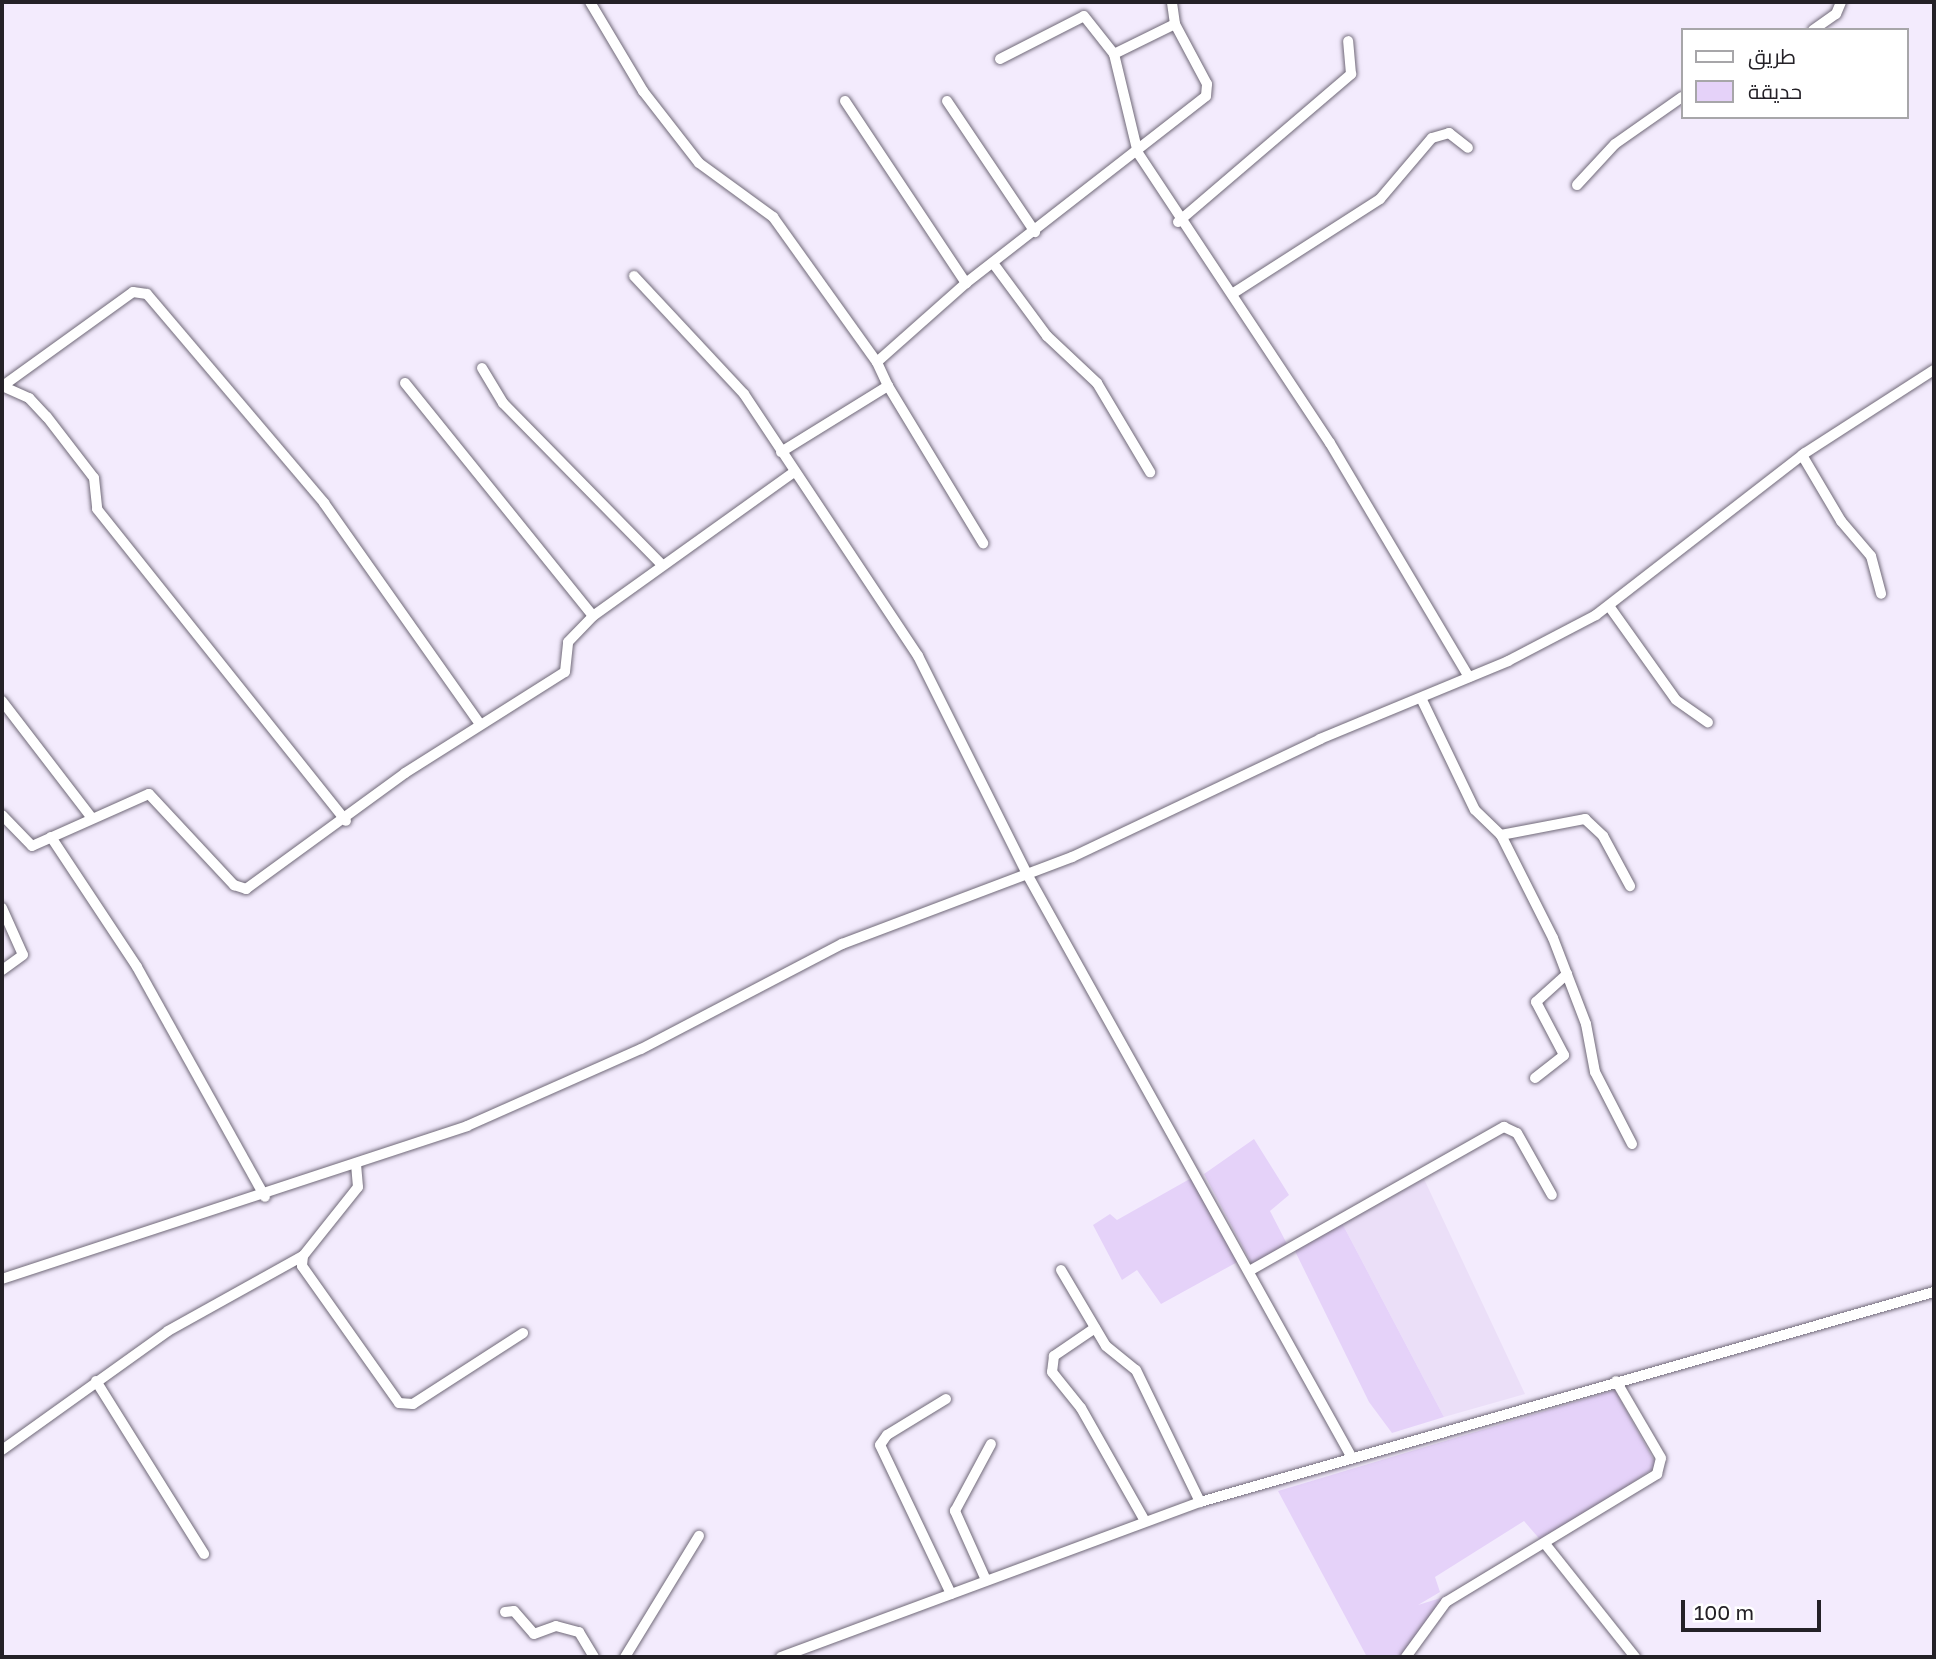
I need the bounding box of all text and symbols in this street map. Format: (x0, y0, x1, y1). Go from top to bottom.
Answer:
legend (1680, 28, 1908, 119)
text: طريق (1748, 43, 1796, 69)
text: حديقة (1748, 78, 1802, 104)
scale bar (1684, 1586, 1824, 1630)
text: 100 m (1694, 1599, 1754, 1625)

